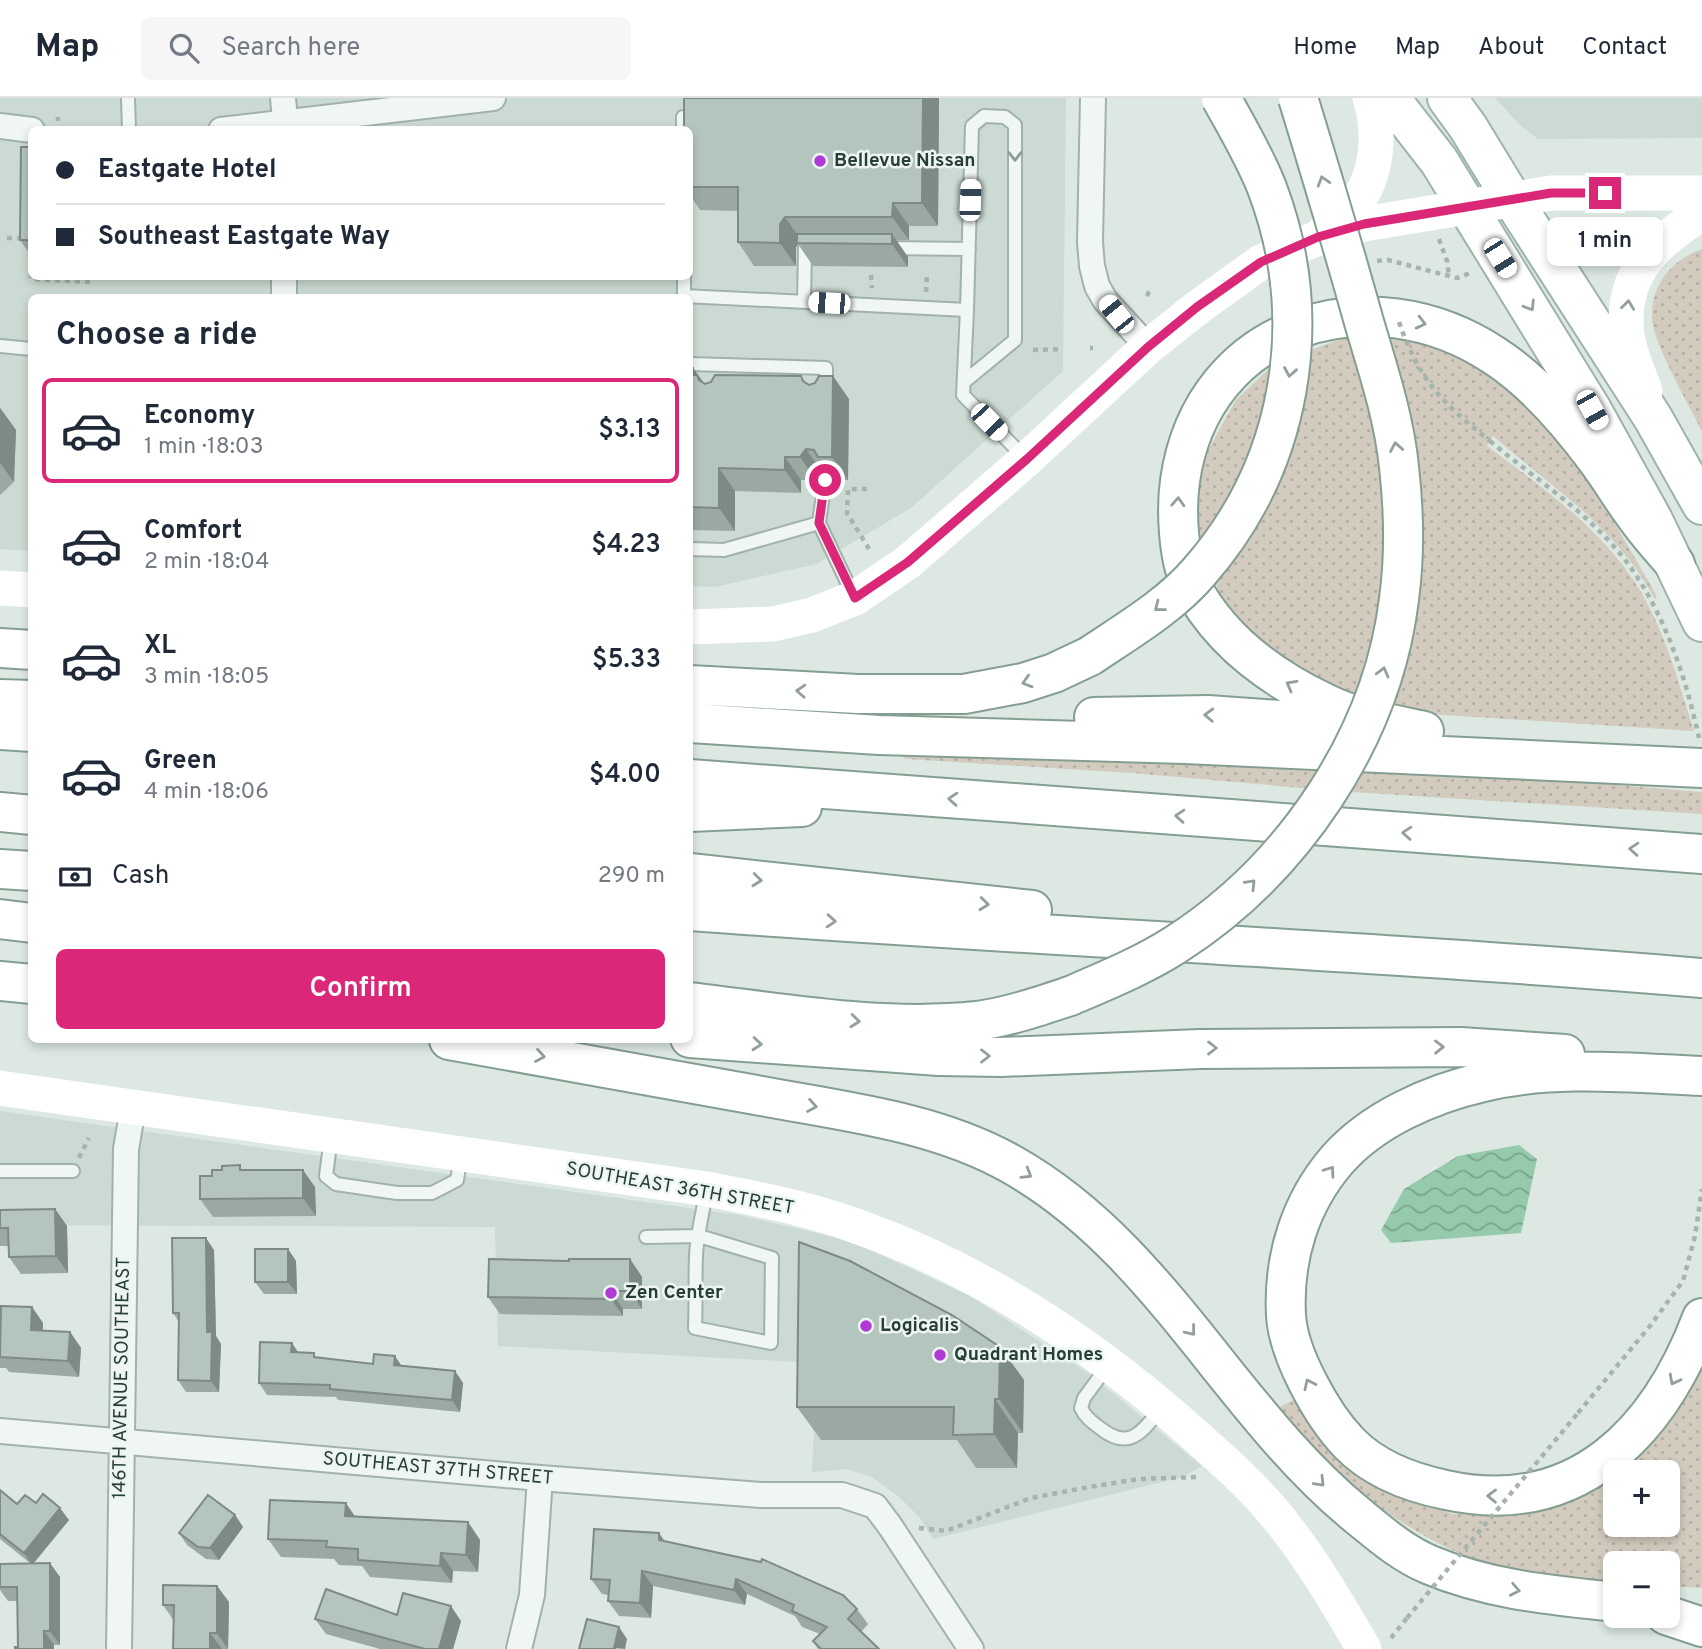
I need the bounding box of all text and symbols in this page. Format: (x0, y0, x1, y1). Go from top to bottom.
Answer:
search box (141, 17, 631, 80)
text: Map (35, 27, 99, 69)
icon: search (165, 29, 203, 67)
text: Search here (221, 32, 360, 65)
text: Home (1293, 33, 1357, 63)
text: Map (1395, 33, 1440, 63)
text: About (1478, 33, 1544, 63)
text: Contact (1582, 33, 1667, 63)
place label: Bellevue Nissan (834, 149, 976, 173)
one-way arrow (1007, 151, 1023, 161)
marker: Bellevue Nissan (812, 153, 828, 169)
text: Eastgate Hotel (98, 154, 277, 187)
one-way arrow (1317, 175, 1332, 187)
route end (1589, 177, 1621, 209)
car (959, 179, 982, 221)
callout: 1 min (1547, 217, 1663, 266)
text: Southeast Eastgate Way (98, 221, 390, 254)
text: 1 min (1578, 227, 1632, 256)
car (1480, 235, 1521, 281)
car (808, 291, 851, 315)
car (1095, 291, 1138, 337)
one-way arrow (1521, 298, 1534, 311)
one-way arrow (1621, 299, 1636, 311)
one-way arrow (1414, 315, 1426, 329)
text: Choose a ride (56, 316, 257, 356)
one-way arrow (1283, 366, 1298, 378)
car (1573, 387, 1612, 433)
icon: car (60, 399, 123, 462)
text: Economy (144, 400, 255, 433)
car (967, 400, 1012, 444)
text: $3.13 (598, 414, 661, 447)
text: 1 min · 18:03 (144, 433, 263, 462)
one-way arrow (1389, 441, 1404, 453)
route start (809, 464, 841, 496)
one-way arrow (1170, 496, 1185, 507)
icon: car (60, 514, 123, 577)
text: Comfort (144, 515, 242, 548)
text: $4.23 (591, 529, 661, 562)
text: 2 min · 18:04 (144, 548, 269, 577)
one-way arrow (1154, 599, 1166, 612)
icon: car (60, 629, 123, 692)
text: XL (144, 630, 176, 663)
text: $5.33 (592, 644, 661, 677)
text: 3 min · 18:05 (144, 663, 269, 692)
one-way arrow (1375, 667, 1389, 679)
one-way arrow (1021, 673, 1033, 688)
one-way arrow (1285, 680, 1298, 693)
one-way arrow (795, 684, 806, 699)
one-way arrow (1203, 708, 1214, 723)
icon: car (60, 744, 123, 807)
text: Green (144, 745, 217, 778)
text: $4.00 (589, 759, 661, 792)
text: 4 min · 18:06 (144, 778, 269, 807)
one-way arrow (947, 792, 958, 807)
one-way arrow (1174, 809, 1185, 824)
one-way arrow (1401, 825, 1412, 840)
one-way arrow (1628, 842, 1639, 857)
icon: cash (56, 858, 94, 896)
text: Cash (112, 860, 169, 893)
text: 290 m (598, 862, 665, 891)
one-way arrow (752, 872, 763, 887)
one-way arrow (1243, 879, 1256, 892)
one-way arrow (978, 897, 989, 912)
one-way arrow (826, 914, 837, 929)
button: Confirm (56, 949, 665, 1029)
one-way arrow (849, 1013, 860, 1028)
one-way arrow (752, 1036, 763, 1051)
one-way arrow (1435, 1039, 1445, 1055)
one-way arrow (1207, 1041, 1218, 1056)
one-way arrow (534, 1048, 546, 1063)
one-way arrow (979, 1049, 990, 1064)
one-way arrow (806, 1097, 818, 1112)
street label: SOUTHEAST 36TH STREET (564, 1157, 796, 1221)
one-way arrow (1020, 1166, 1033, 1179)
one-way arrow (1321, 1166, 1334, 1179)
street label: 146TH AVENUE SOUTHEAST (108, 1257, 136, 1499)
place label: Zen Center (625, 1281, 723, 1305)
marker: Zen Center (603, 1285, 619, 1301)
place label: Logicalis (880, 1314, 959, 1338)
marker: Logicalis (858, 1318, 874, 1334)
one-way arrow (1182, 1323, 1195, 1335)
place label: Quadrant Homes (954, 1343, 1103, 1367)
marker: Quadrant Homes (932, 1347, 948, 1363)
one-way arrow (1668, 1373, 1682, 1385)
one-way arrow (1303, 1379, 1317, 1391)
street label: SOUTHEAST 37TH STREET (322, 1447, 554, 1491)
map controls (1603, 1460, 1680, 1628)
button: + (1603, 1460, 1680, 1537)
one-way arrow (1311, 1474, 1324, 1487)
one-way arrow (1486, 1488, 1497, 1503)
button: − (1603, 1551, 1680, 1628)
one-way arrow (1509, 1582, 1521, 1597)

